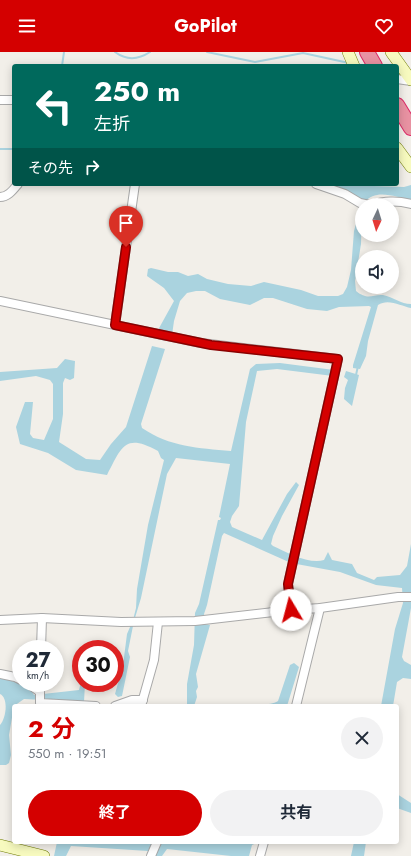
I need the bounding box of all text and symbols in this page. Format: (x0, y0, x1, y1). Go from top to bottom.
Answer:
text: GoPilot (174, 13, 237, 39)
icon: menu (16, 15, 38, 37)
icon: heart (373, 15, 395, 37)
text: 250 m (94, 71, 180, 112)
icon: left (28, 80, 80, 132)
text: 左折 (94, 111, 130, 137)
icon: right (81, 156, 103, 178)
text: その先 (28, 157, 73, 179)
north arrow (355, 198, 399, 242)
map controls (355, 198, 399, 294)
pin (109, 206, 143, 247)
icon: arrive (115, 212, 137, 234)
button: sound (355, 250, 399, 294)
position arrow (270, 589, 312, 631)
speed limit sign: 30 (72, 640, 124, 692)
text: 27 (25, 646, 51, 675)
text: km/h (27, 668, 49, 683)
text: 2 分 (28, 711, 75, 746)
button: close (341, 717, 383, 759)
text: 550 m · 19:51 (28, 744, 107, 763)
button: 終了 (28, 790, 202, 836)
button: 共有 (210, 790, 383, 836)

